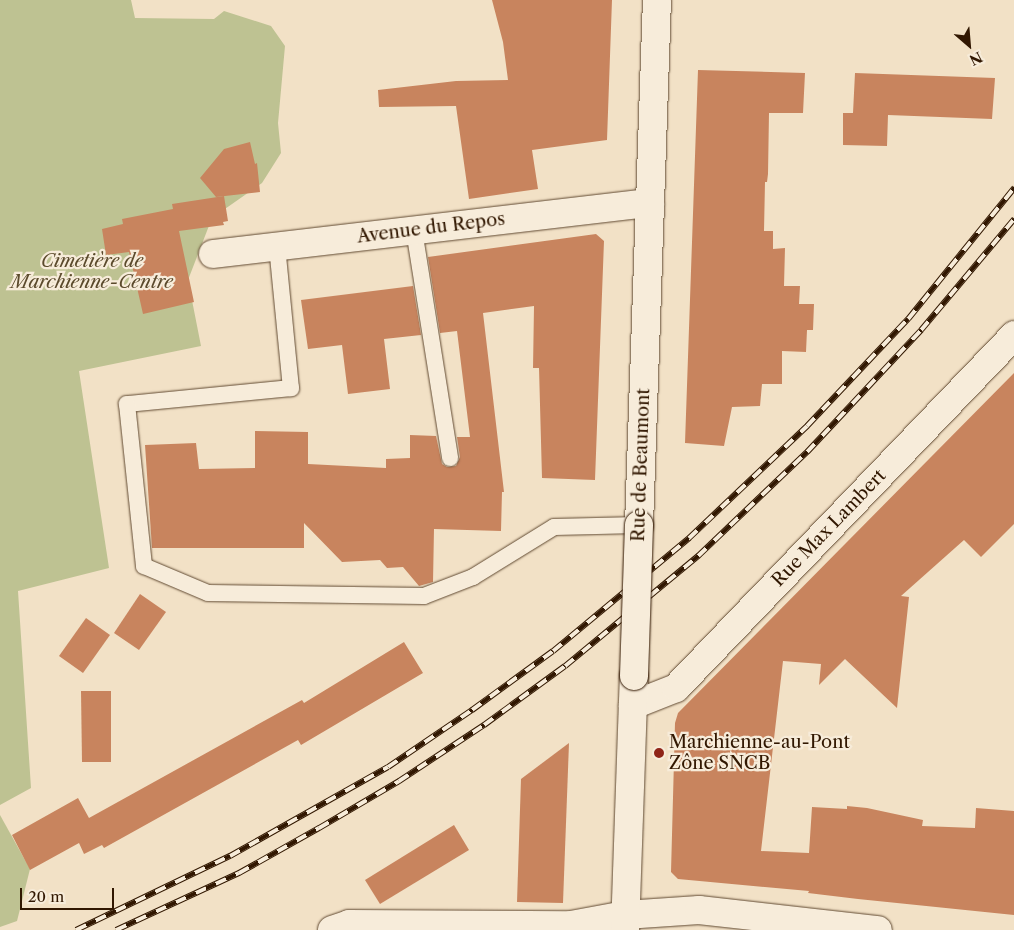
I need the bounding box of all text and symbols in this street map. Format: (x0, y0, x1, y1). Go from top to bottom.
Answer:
north arrow (944, 20, 994, 70)
text: N (966, 48, 985, 69)
street label: Avenue du Repos (356, 208, 506, 248)
park label: Cimetière de Marchienne-Centre (11, 251, 173, 294)
street label: Rue de Beaumont (628, 388, 654, 542)
street label: Rue Max Lambert (767, 465, 891, 591)
place label: Marchienne-au-Pont Zône SNCB (669, 732, 850, 774)
marker: Marchienne-au-Pont Zône SNCB (653, 747, 665, 759)
scale bar (22, 878, 116, 910)
text: 20 m (28, 887, 64, 906)

